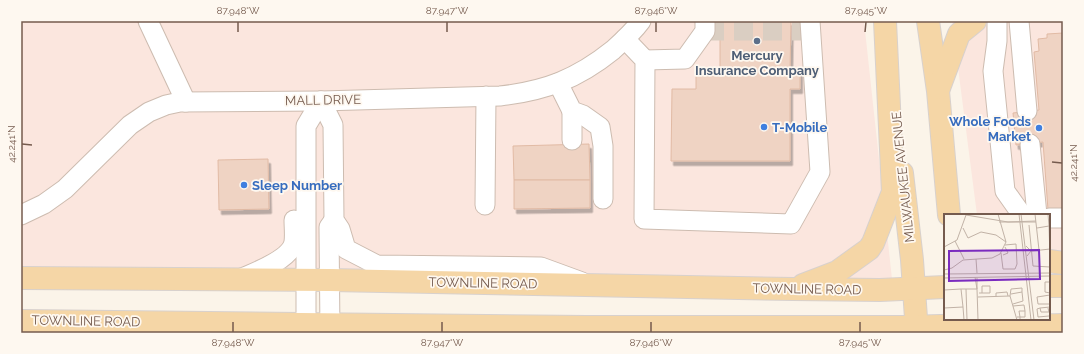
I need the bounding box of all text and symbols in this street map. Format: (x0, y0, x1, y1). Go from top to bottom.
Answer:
text: 87.948°W (217, 5, 260, 16)
text: 87.947°W (426, 5, 469, 16)
text: 87.946°W (635, 5, 678, 16)
text: 87.945°W (845, 5, 888, 16)
marker: Mercury Insurance Company (752, 36, 762, 46)
place label: Mercury Insurance Company (695, 48, 819, 78)
street label: MALL DRIVE (285, 92, 361, 108)
street label: MILWAUKEE AVENUE (889, 111, 917, 243)
place label: Whole Foods Market (949, 114, 1032, 144)
place label: T-Mobile (772, 120, 827, 135)
marker: T-Mobile (759, 122, 769, 132)
marker: Whole Foods Market (1034, 123, 1044, 133)
text: 42.241°N (6, 125, 17, 163)
text: 42.241°N (1068, 144, 1079, 182)
place label: Sleep Number (252, 178, 342, 193)
marker: Sleep Number (239, 180, 249, 190)
inset map (944, 214, 1050, 320)
street label: TOWNLINE ROAD (429, 275, 537, 291)
street label: TOWNLINE ROAD (753, 281, 861, 297)
street label: TOWNLINE ROAD (32, 313, 140, 329)
text: 87.948°W (212, 337, 255, 348)
text: 87.947°W (421, 337, 464, 348)
text: 87.946°W (630, 337, 673, 348)
text: 87.945°W (839, 337, 882, 348)

